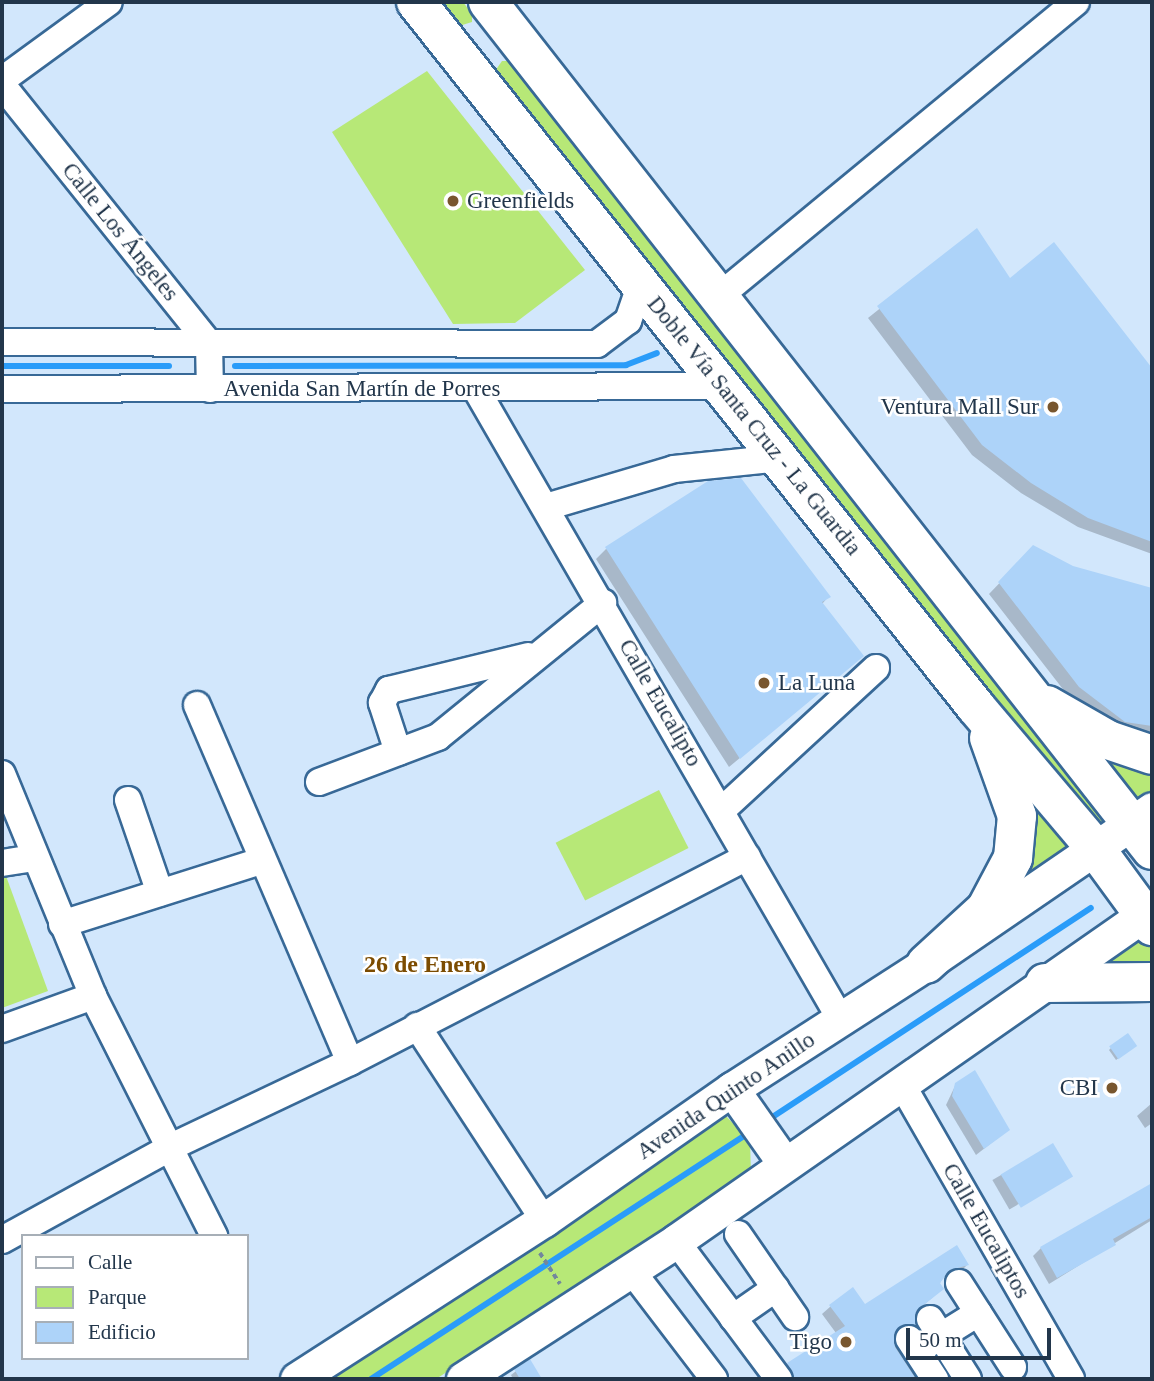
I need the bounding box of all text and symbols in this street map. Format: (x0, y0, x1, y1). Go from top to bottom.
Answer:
street label: Calle Los Ángeles (56, 157, 184, 307)
place label: Greenfields (467, 187, 574, 215)
marker: Greenfields (445, 193, 461, 209)
street label: Doble Vía Santa Cruz - La Guardia (641, 291, 867, 561)
street label: Avenida San Martín de Porres (224, 375, 500, 403)
place label: Ventura Mall Sur (881, 393, 1039, 421)
marker: Ventura Mall Sur (1045, 399, 1061, 415)
street label: Calle Eucalipto (612, 634, 708, 772)
place label: La Luna (778, 669, 855, 697)
marker: La Luna (756, 675, 772, 691)
district label: 26 de Enero (364, 951, 486, 979)
street label: Avenida Quinto Anillo (631, 1026, 821, 1166)
place label: CBI (1060, 1074, 1098, 1102)
marker: CBI (1104, 1080, 1120, 1096)
street label: Calle Eucaliptos (936, 1159, 1036, 1303)
legend (21, 1234, 248, 1360)
text: Calle (88, 1250, 132, 1274)
text: Parque (88, 1285, 146, 1309)
scale bar (909, 1314, 1054, 1358)
text: Edificio (88, 1320, 156, 1344)
place label: Tigo (789, 1328, 832, 1356)
text: 50 m (919, 1328, 962, 1352)
marker: Tigo (838, 1334, 854, 1350)

